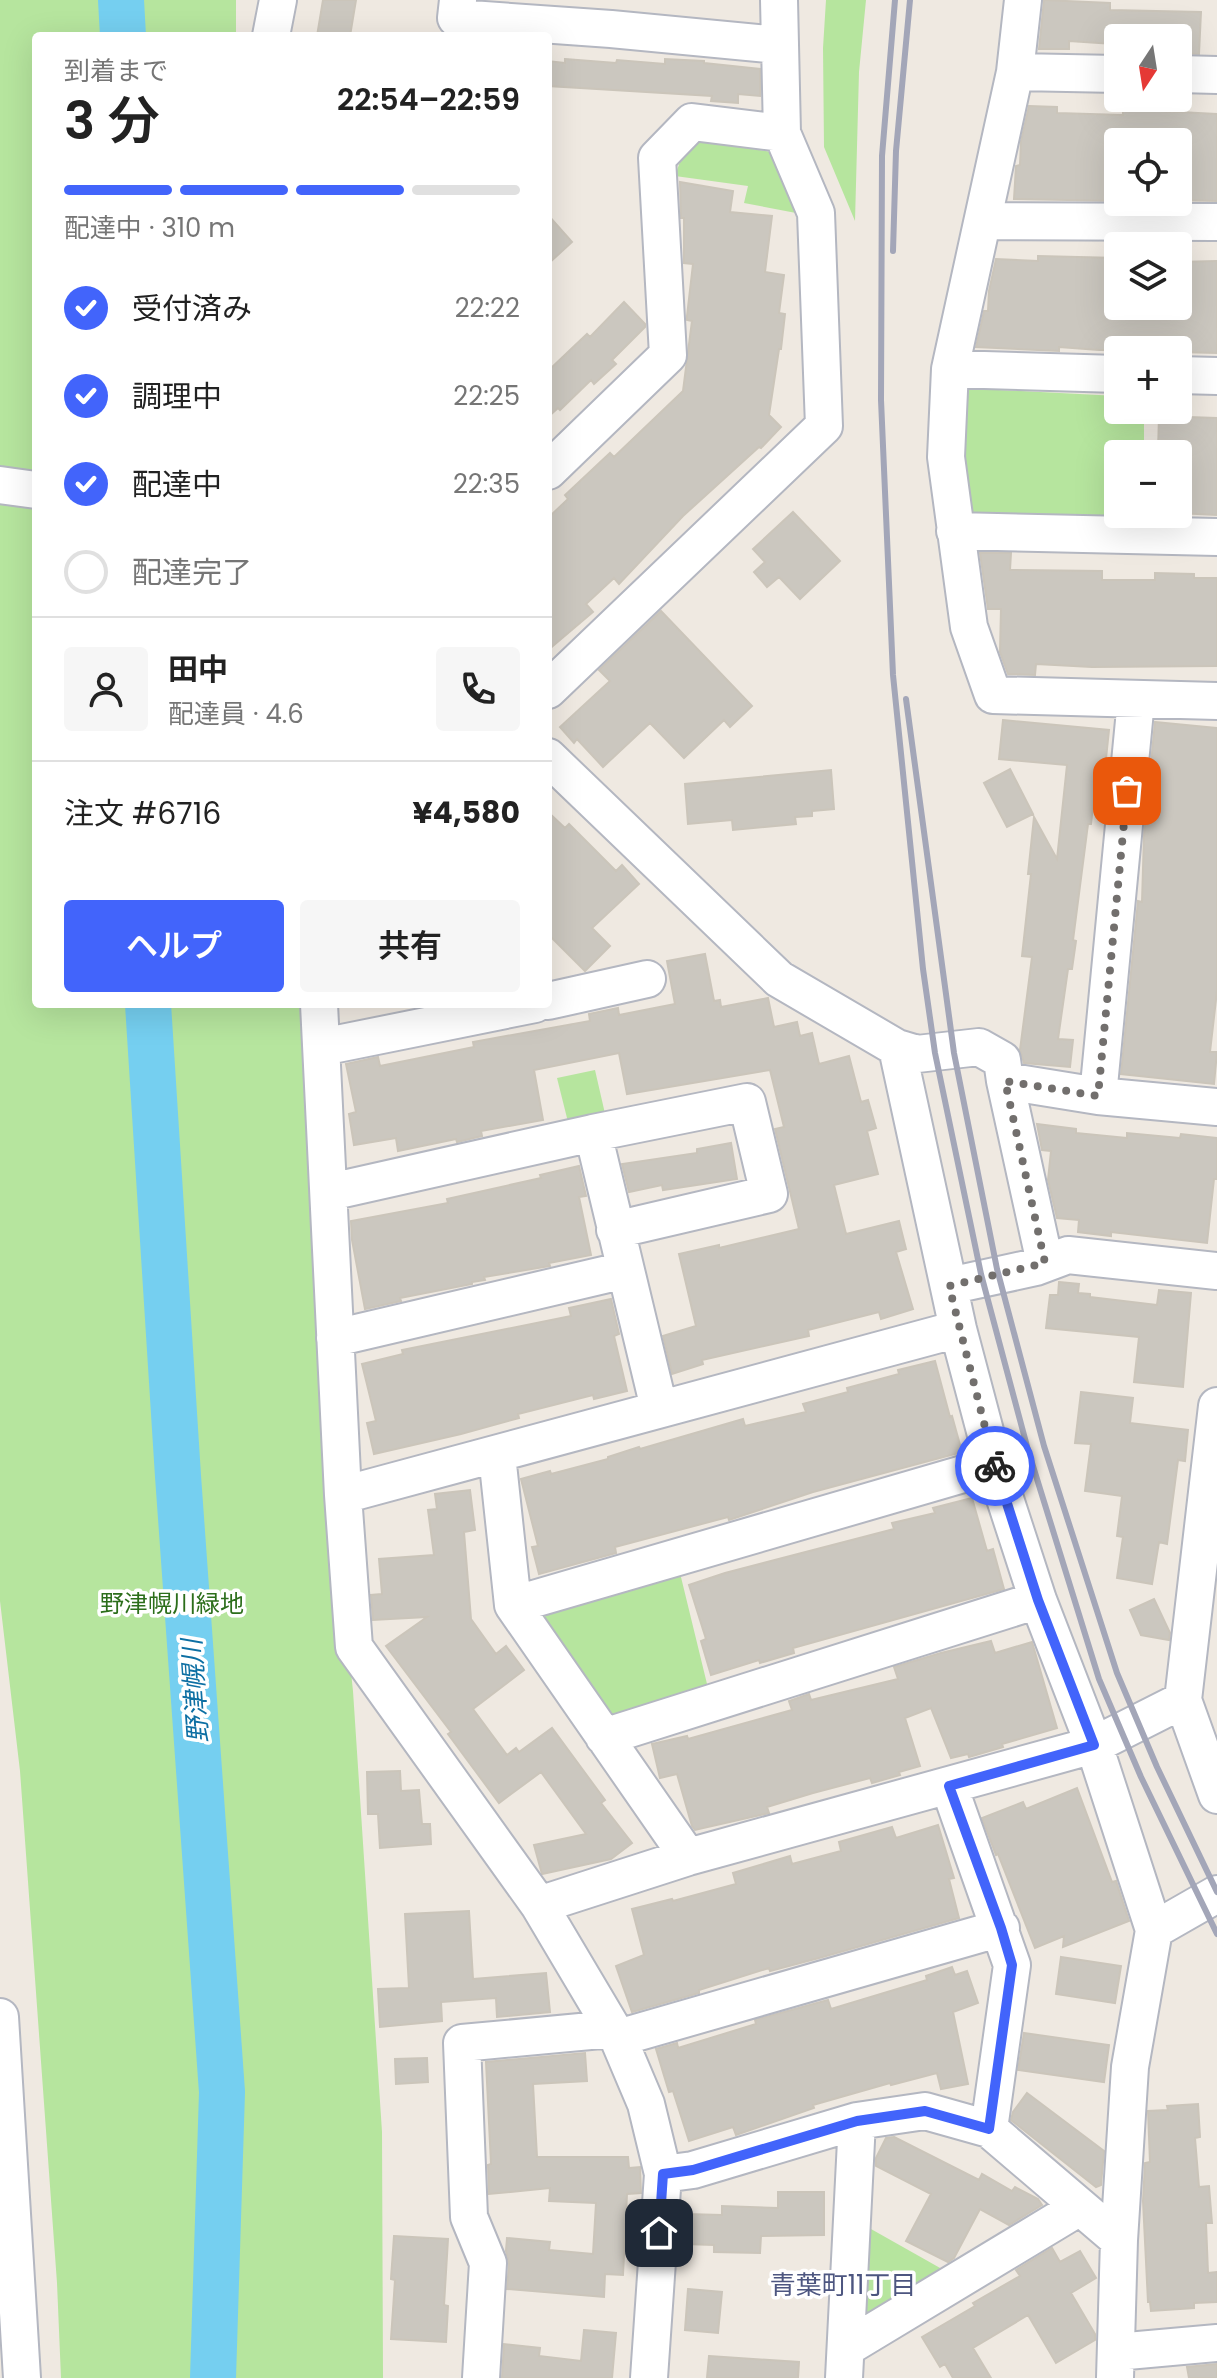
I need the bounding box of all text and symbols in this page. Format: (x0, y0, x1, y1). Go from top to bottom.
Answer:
north arrow (1104, 24, 1192, 112)
map controls (1104, 24, 1192, 528)
text: 到着まで (64, 53, 168, 89)
text: 22:54–22:59 (337, 78, 520, 121)
text: 3 分 (64, 84, 160, 157)
button: locate (1104, 128, 1192, 216)
text: 配達中 · 310 m (64, 210, 235, 246)
button: layers (1104, 232, 1192, 320)
icon: check (64, 286, 108, 330)
text: 受付済み (132, 287, 252, 330)
text: 22:22 (455, 290, 520, 326)
button: + (1104, 336, 1192, 424)
icon: check (64, 374, 108, 418)
text: 調理中 (132, 375, 222, 418)
text: 22:25 (453, 378, 520, 414)
button: − (1104, 440, 1192, 528)
icon: check (64, 462, 108, 506)
text: 配達中 (132, 463, 222, 506)
text: 22:35 (453, 466, 520, 502)
text: 配達完了 (132, 551, 252, 594)
button: person (64, 647, 148, 731)
button: phone (436, 647, 520, 731)
text: 田中 (168, 648, 228, 691)
text: 配達員 · 4.6 (168, 696, 304, 732)
pin (1093, 757, 1161, 825)
icon: bag (1105, 769, 1149, 813)
text: ¥4,580 (412, 791, 520, 834)
text: 注文 #6716 (64, 792, 221, 835)
button: ヘルプ (64, 900, 284, 992)
button: 共有 (300, 900, 520, 992)
courier (955, 1426, 1035, 1506)
icon: bike (973, 1444, 1017, 1488)
park label: 野津幌川緑地 (100, 1587, 244, 1620)
water label: 野津幌川 (173, 1635, 217, 1744)
pin (625, 2199, 693, 2267)
icon: home (637, 2211, 681, 2255)
district label: 青葉町11丁目 (770, 2267, 916, 2303)

